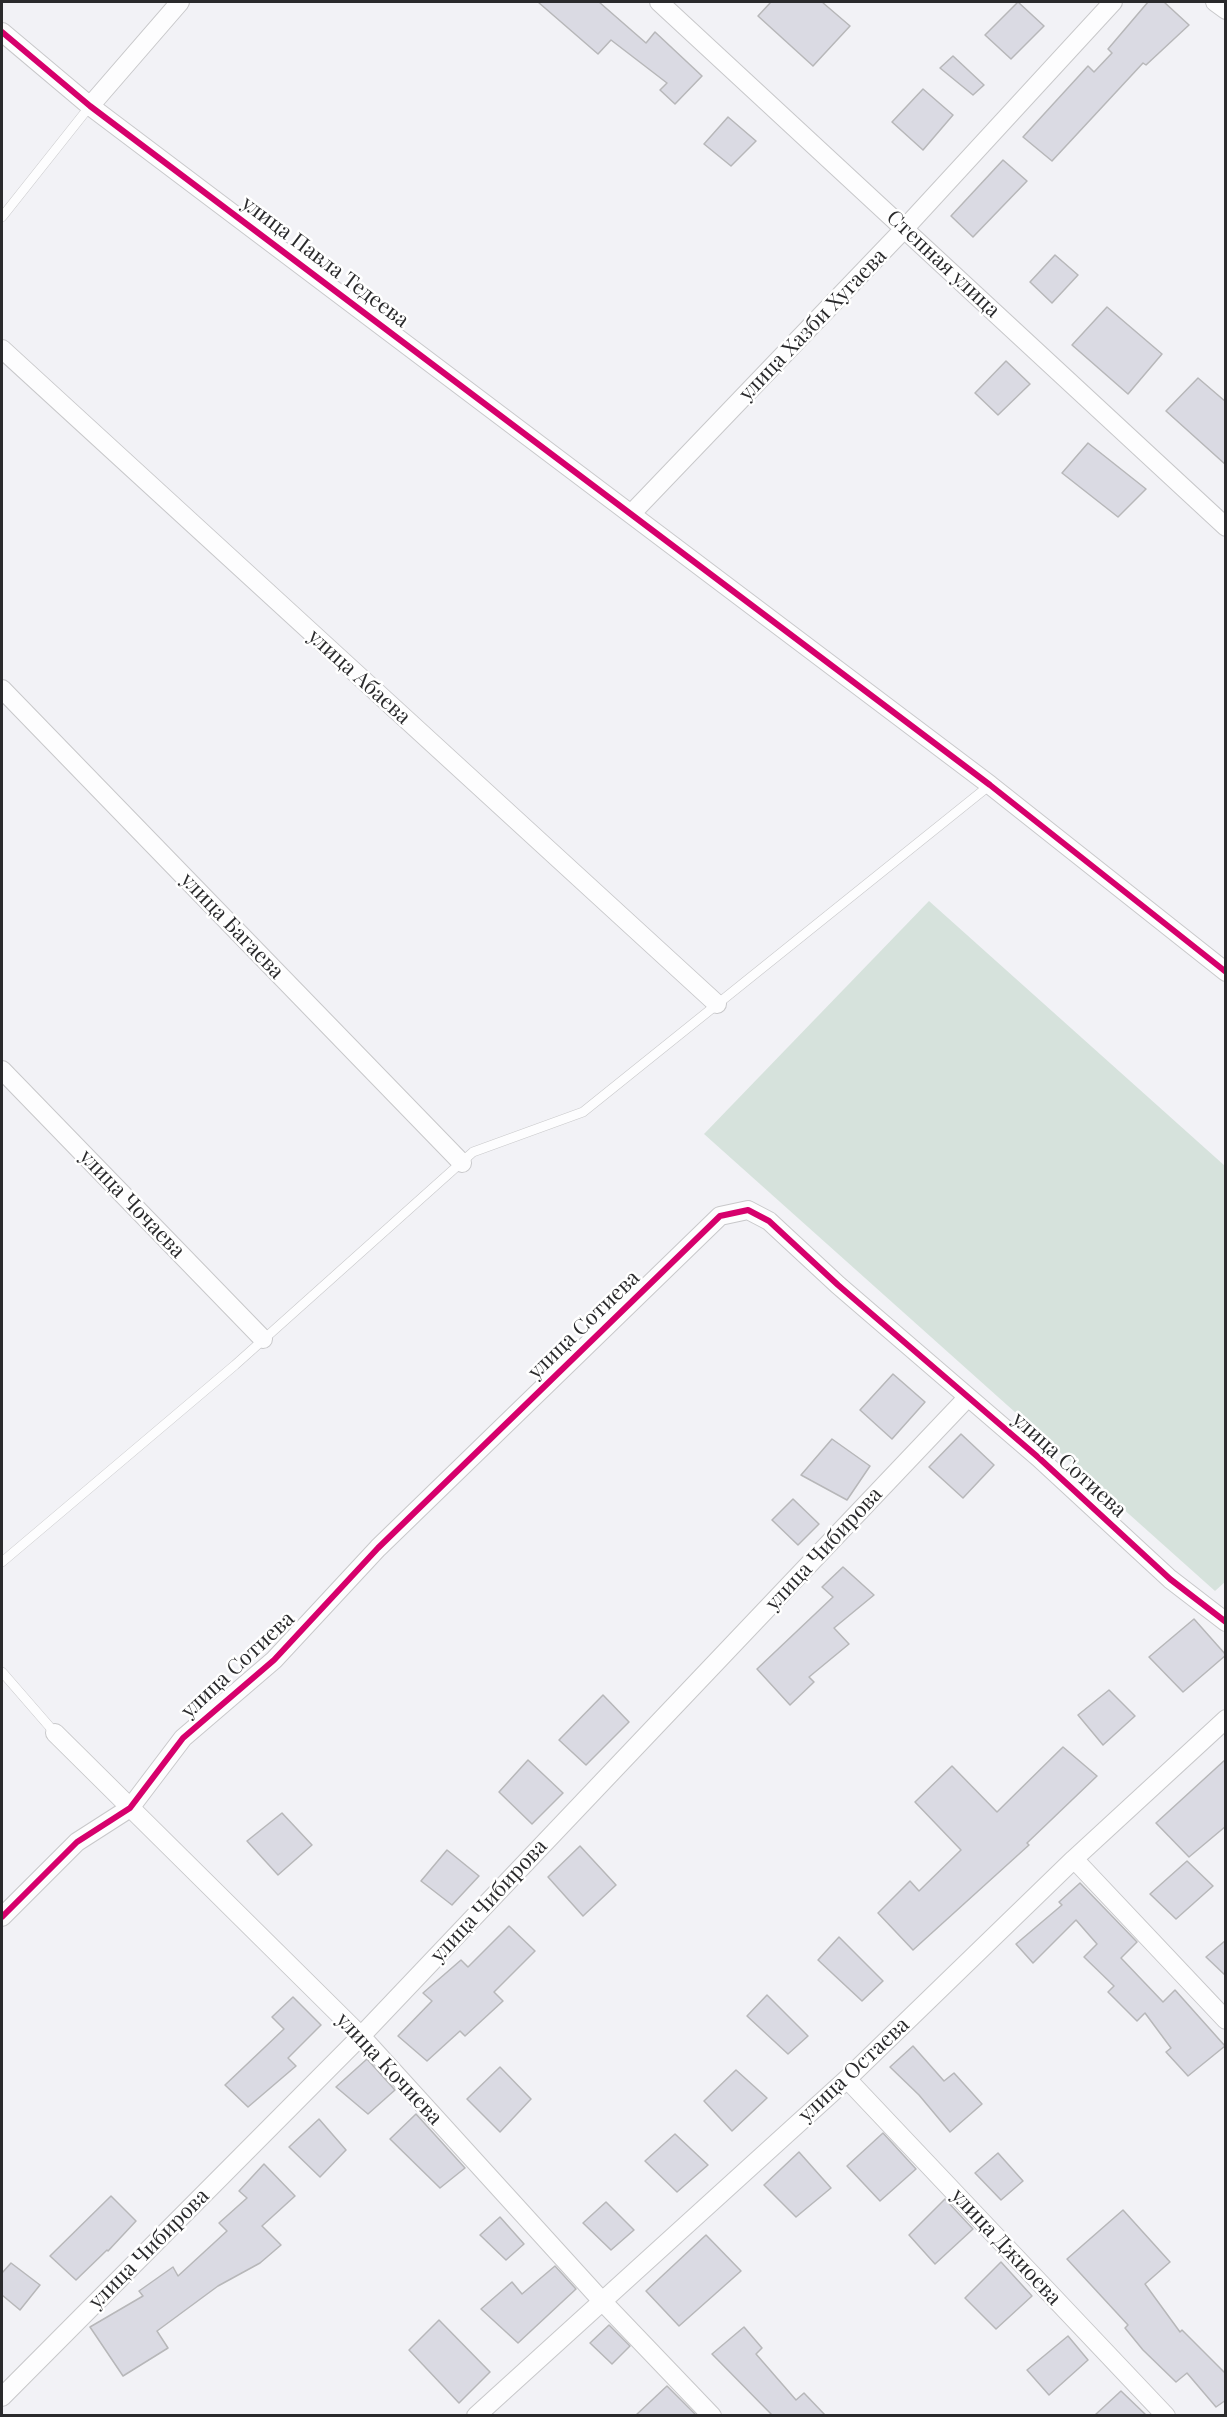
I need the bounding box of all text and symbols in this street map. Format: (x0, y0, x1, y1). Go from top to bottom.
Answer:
street label: улица Павла Тедеева (236, 191, 414, 333)
street label: Степная улица (881, 205, 1005, 323)
street label: улица Хазби Хугаева (734, 244, 892, 406)
street label: улица Абаева (302, 624, 416, 730)
street label: улица Багаева (175, 868, 289, 984)
street label: улица Чочаева (74, 1144, 190, 1264)
street label: улица Сотиева (523, 1265, 645, 1385)
street label: улица Сотиева (1007, 1407, 1131, 1523)
street label: улица Чибирова (760, 1482, 888, 1616)
street label: улица Сотиева (176, 1606, 300, 1724)
street label: улица Чибирова (425, 1834, 553, 1968)
street label: улица Кочиева (331, 2008, 447, 2130)
street label: улица Остаева (793, 2012, 915, 2128)
street label: улица Чибирова (84, 2184, 214, 2314)
street label: улица Джиоева (946, 2184, 1066, 2310)

